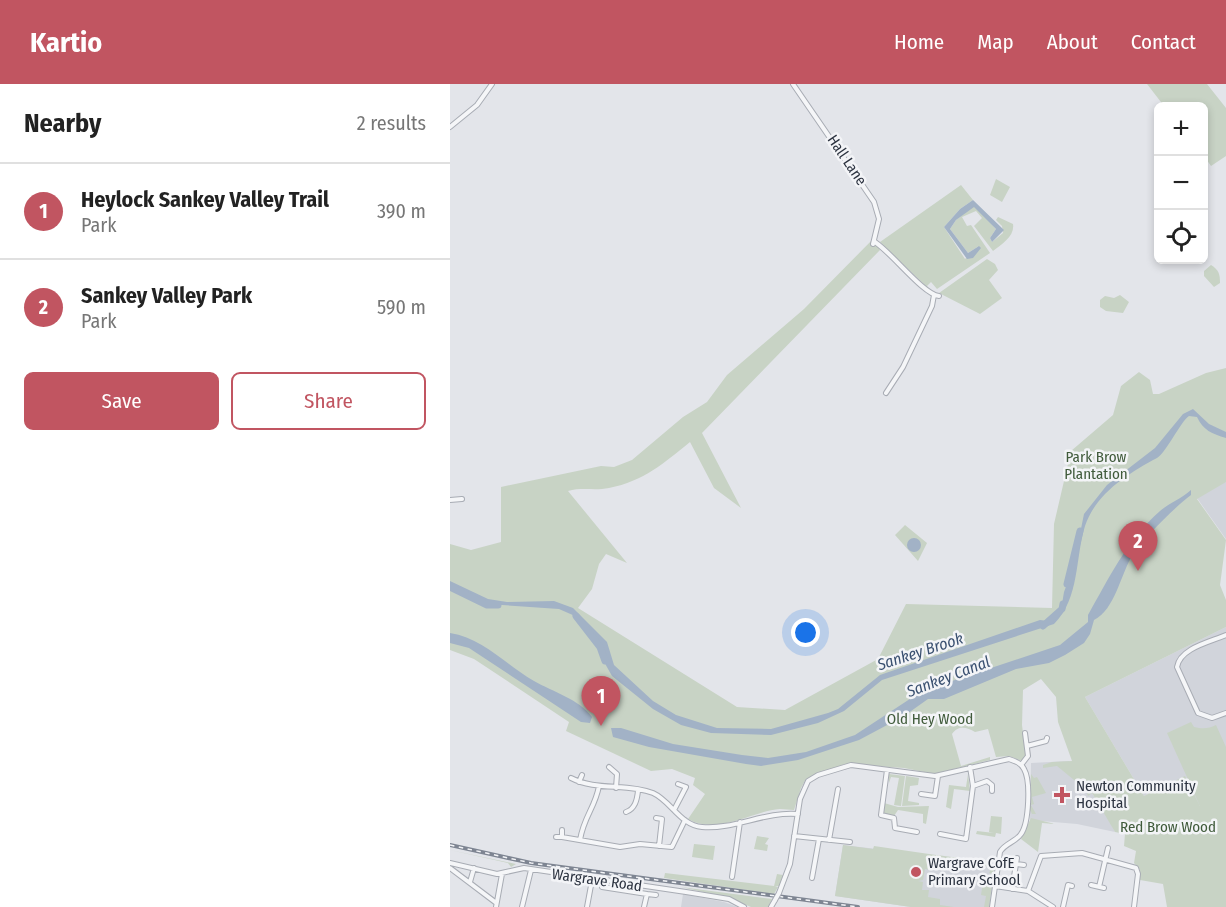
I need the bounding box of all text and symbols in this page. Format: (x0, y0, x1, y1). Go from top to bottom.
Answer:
text: Kartio (30, 26, 102, 59)
text: Home (894, 29, 944, 55)
text: Map (977, 29, 1014, 55)
text: About (1047, 29, 1098, 55)
text: Contact (1131, 29, 1196, 55)
map controls (1154, 102, 1208, 264)
button: + (1154, 102, 1208, 156)
text: Nearby (24, 108, 101, 139)
text: 2 results (357, 111, 426, 135)
street label: Hall Lane (824, 131, 870, 189)
button: − (1154, 156, 1208, 210)
text: Heylock Sankey Valley Trail (81, 186, 329, 213)
text: 1 (39, 199, 48, 223)
text: 390 m (377, 199, 426, 223)
button: locate (1154, 210, 1208, 264)
text: Park (81, 213, 117, 237)
text: Sankey Valley Park (81, 282, 252, 309)
text: 2 (39, 295, 48, 319)
text: 590 m (377, 295, 426, 319)
text: Park (81, 309, 117, 333)
button: Save (24, 372, 219, 430)
button: Share (231, 372, 426, 430)
park label: Park Brow Plantation (1064, 448, 1128, 483)
pin: 2 (1118, 522, 1158, 571)
your location (791, 618, 820, 647)
water label: Sankey Brook (874, 629, 966, 675)
water label: Sankey Canal (903, 652, 992, 701)
pin: 1 (582, 676, 620, 726)
park label: Old Hey Wood (887, 710, 973, 728)
place label: Newton Community Hospital (1076, 777, 1196, 812)
marker: Newton Community Hospital (1053, 786, 1071, 804)
park label: Red Brow Wood (1120, 818, 1216, 836)
place label: Wargrave CofE Primary School (928, 854, 1020, 889)
street label: Wargrave Road (551, 865, 643, 895)
marker: Wargrave CofE Primary School (909, 865, 923, 879)

